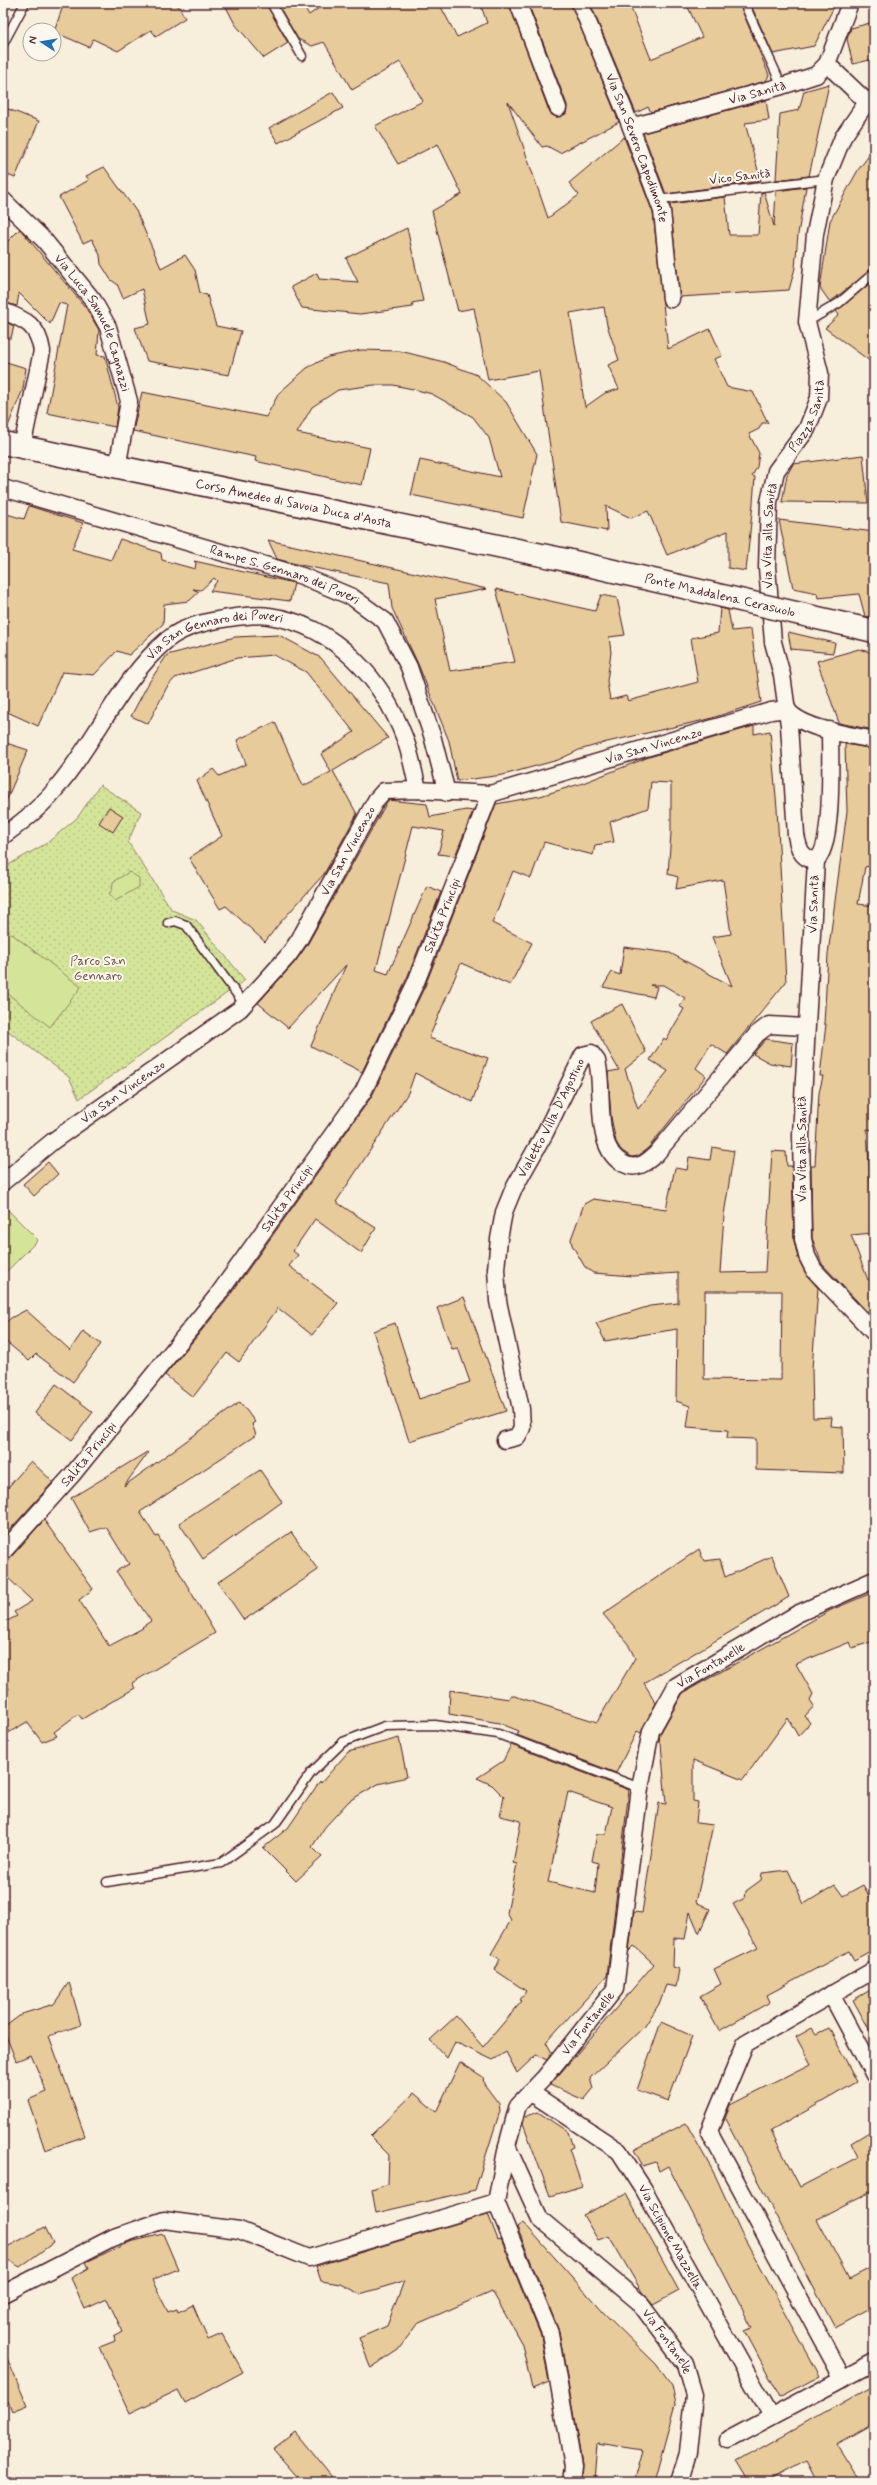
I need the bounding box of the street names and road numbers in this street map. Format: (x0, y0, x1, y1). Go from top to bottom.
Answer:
street label: Via San Severo Capodimonte (602, 71, 672, 224)
street label: Via Sanità (727, 77, 788, 109)
street label: Vico Sanità (708, 165, 772, 189)
street label: Via Luca Samuele Cagnazzi (50, 250, 134, 394)
street label: Piazza Sanità (784, 379, 828, 455)
street label: Corso Amedeo di Savoia Duca d'Aosta (194, 475, 394, 532)
street label: Via Vita alla Sanità (758, 481, 782, 589)
street label: Rampe S. Gennaro dei Poveri (208, 541, 363, 609)
street label: Ponte Maddalena Cerasuolo (643, 570, 797, 621)
street label: Via San Gennaro dei Poveri (142, 606, 285, 664)
street label: Via San Vincenzo (603, 723, 704, 768)
street label: Via San Vincenzo (316, 803, 379, 899)
street label: Via Sanità (804, 874, 824, 934)
street label: Salita Principi (420, 876, 465, 956)
street label: Vialetto Villa D'Agostino (513, 1055, 589, 1181)
street label: Via San Vincenzo (77, 1056, 168, 1128)
street label: Via Vita alla Sanità (794, 1096, 811, 1202)
street label: Salita Principi (257, 1161, 317, 1235)
street label: Salita Principi (57, 1418, 120, 1490)
street label: Via Fontanelle (673, 1638, 748, 1692)
street label: Via Fontanelle (557, 1988, 619, 2059)
street label: Via Scipione Mazzella (634, 2181, 707, 2293)
street label: Via Fontanelle (638, 2305, 696, 2376)

